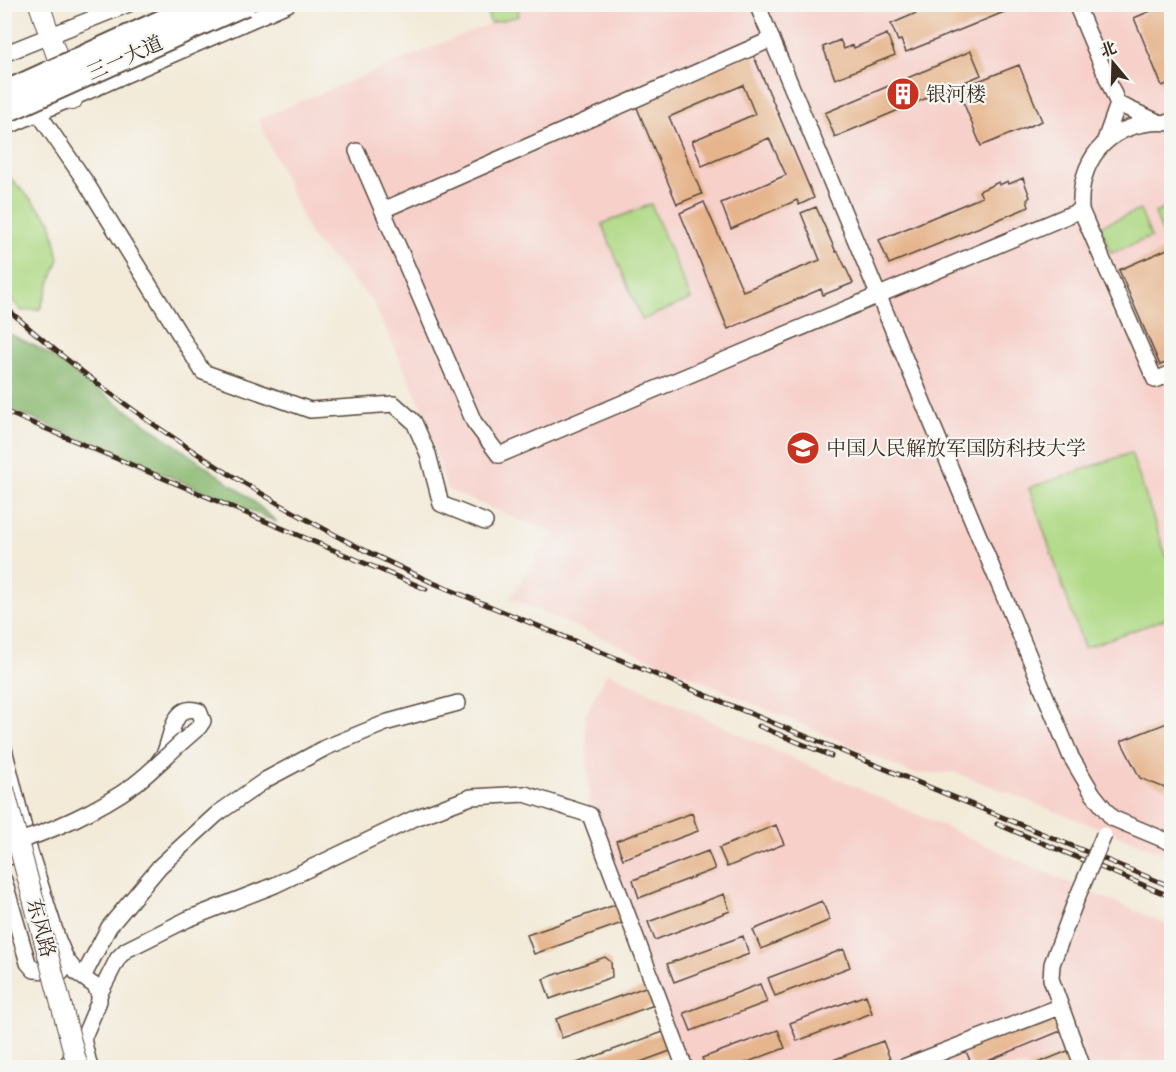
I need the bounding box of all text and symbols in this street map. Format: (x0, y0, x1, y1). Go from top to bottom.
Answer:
street label: 三一大道 (83, 29, 167, 87)
north arrow (1083, 33, 1143, 93)
text: 北 (1097, 37, 1120, 63)
building icon: 银河楼 (885, 76, 921, 112)
place label: 银河楼 (926, 81, 986, 108)
school or university icon: 中国人民解放军国防科技大学 (785, 430, 821, 466)
place label: 中国人民解放军国防科技大学 (826, 435, 1086, 462)
street label: 东风路 (20, 896, 62, 960)

